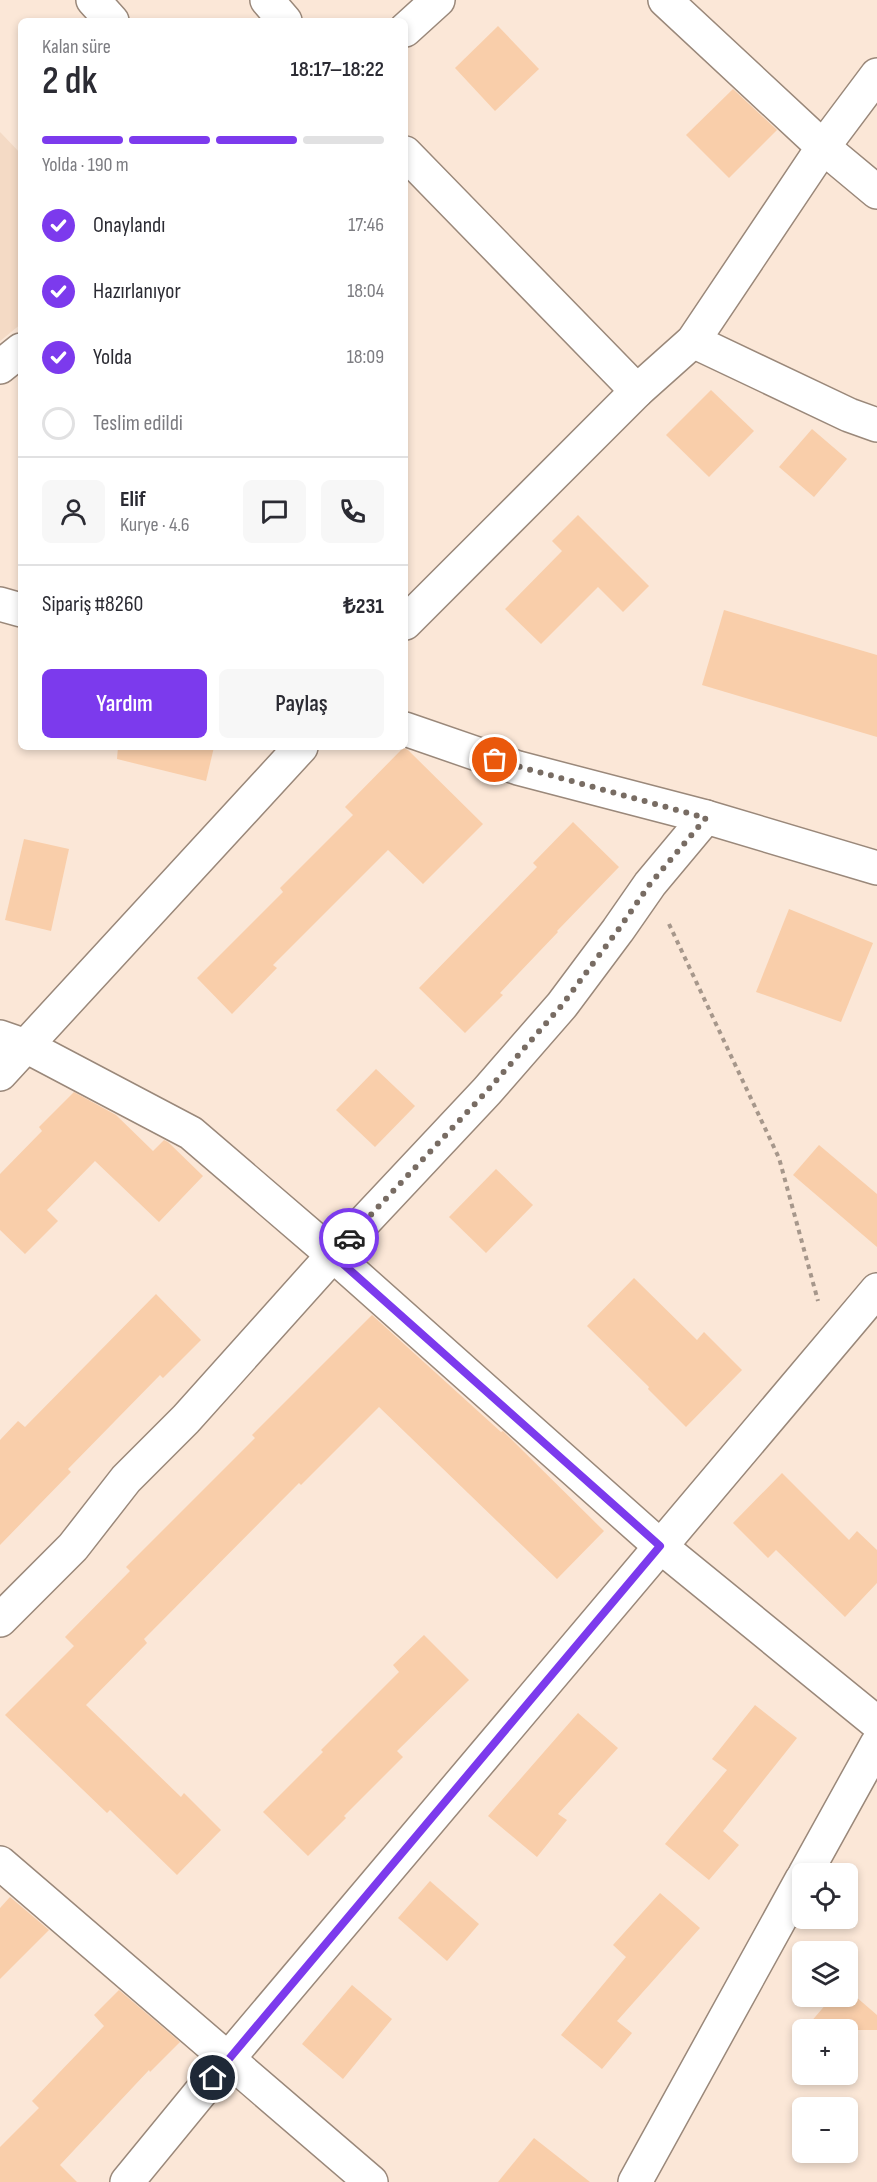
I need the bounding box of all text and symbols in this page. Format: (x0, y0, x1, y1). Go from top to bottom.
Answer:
text: Kalan süre (42, 35, 111, 59)
text: 18:17–18:22 (291, 56, 384, 83)
text: 2 dk (42, 58, 97, 105)
text: Yolda · 190 m (42, 153, 129, 177)
icon: check (42, 209, 75, 242)
text: Onaylandı (93, 212, 165, 239)
text: 17:46 (348, 213, 384, 237)
icon: check (42, 275, 75, 308)
text: Hazırlanıyor (93, 278, 181, 305)
text: 18:04 (347, 279, 384, 303)
icon: check (42, 341, 75, 374)
text: Yolda (93, 344, 132, 371)
text: 18:09 (347, 345, 384, 369)
text: Teslim edildi (93, 410, 183, 437)
button: person (42, 480, 105, 543)
button: chat (243, 480, 306, 543)
button: phone (321, 480, 384, 543)
text: Elif (120, 486, 146, 513)
text: Kurye · 4.6 (120, 513, 189, 537)
text: Sipariş #8260 (42, 591, 143, 618)
text: ₺231 (343, 593, 384, 620)
button: Yardım (42, 669, 207, 738)
button: Paylaş (219, 669, 384, 738)
pin (469, 734, 520, 785)
icon: bag (478, 743, 511, 776)
courier (319, 1208, 379, 1268)
icon: car (333, 1222, 366, 1255)
map controls (792, 1863, 858, 2163)
button: locate (792, 1863, 858, 1929)
button: layers (792, 1941, 858, 2007)
button: + (792, 2019, 858, 2085)
pin (187, 2052, 238, 2103)
icon: home (196, 2061, 229, 2094)
button: − (792, 2097, 858, 2163)

